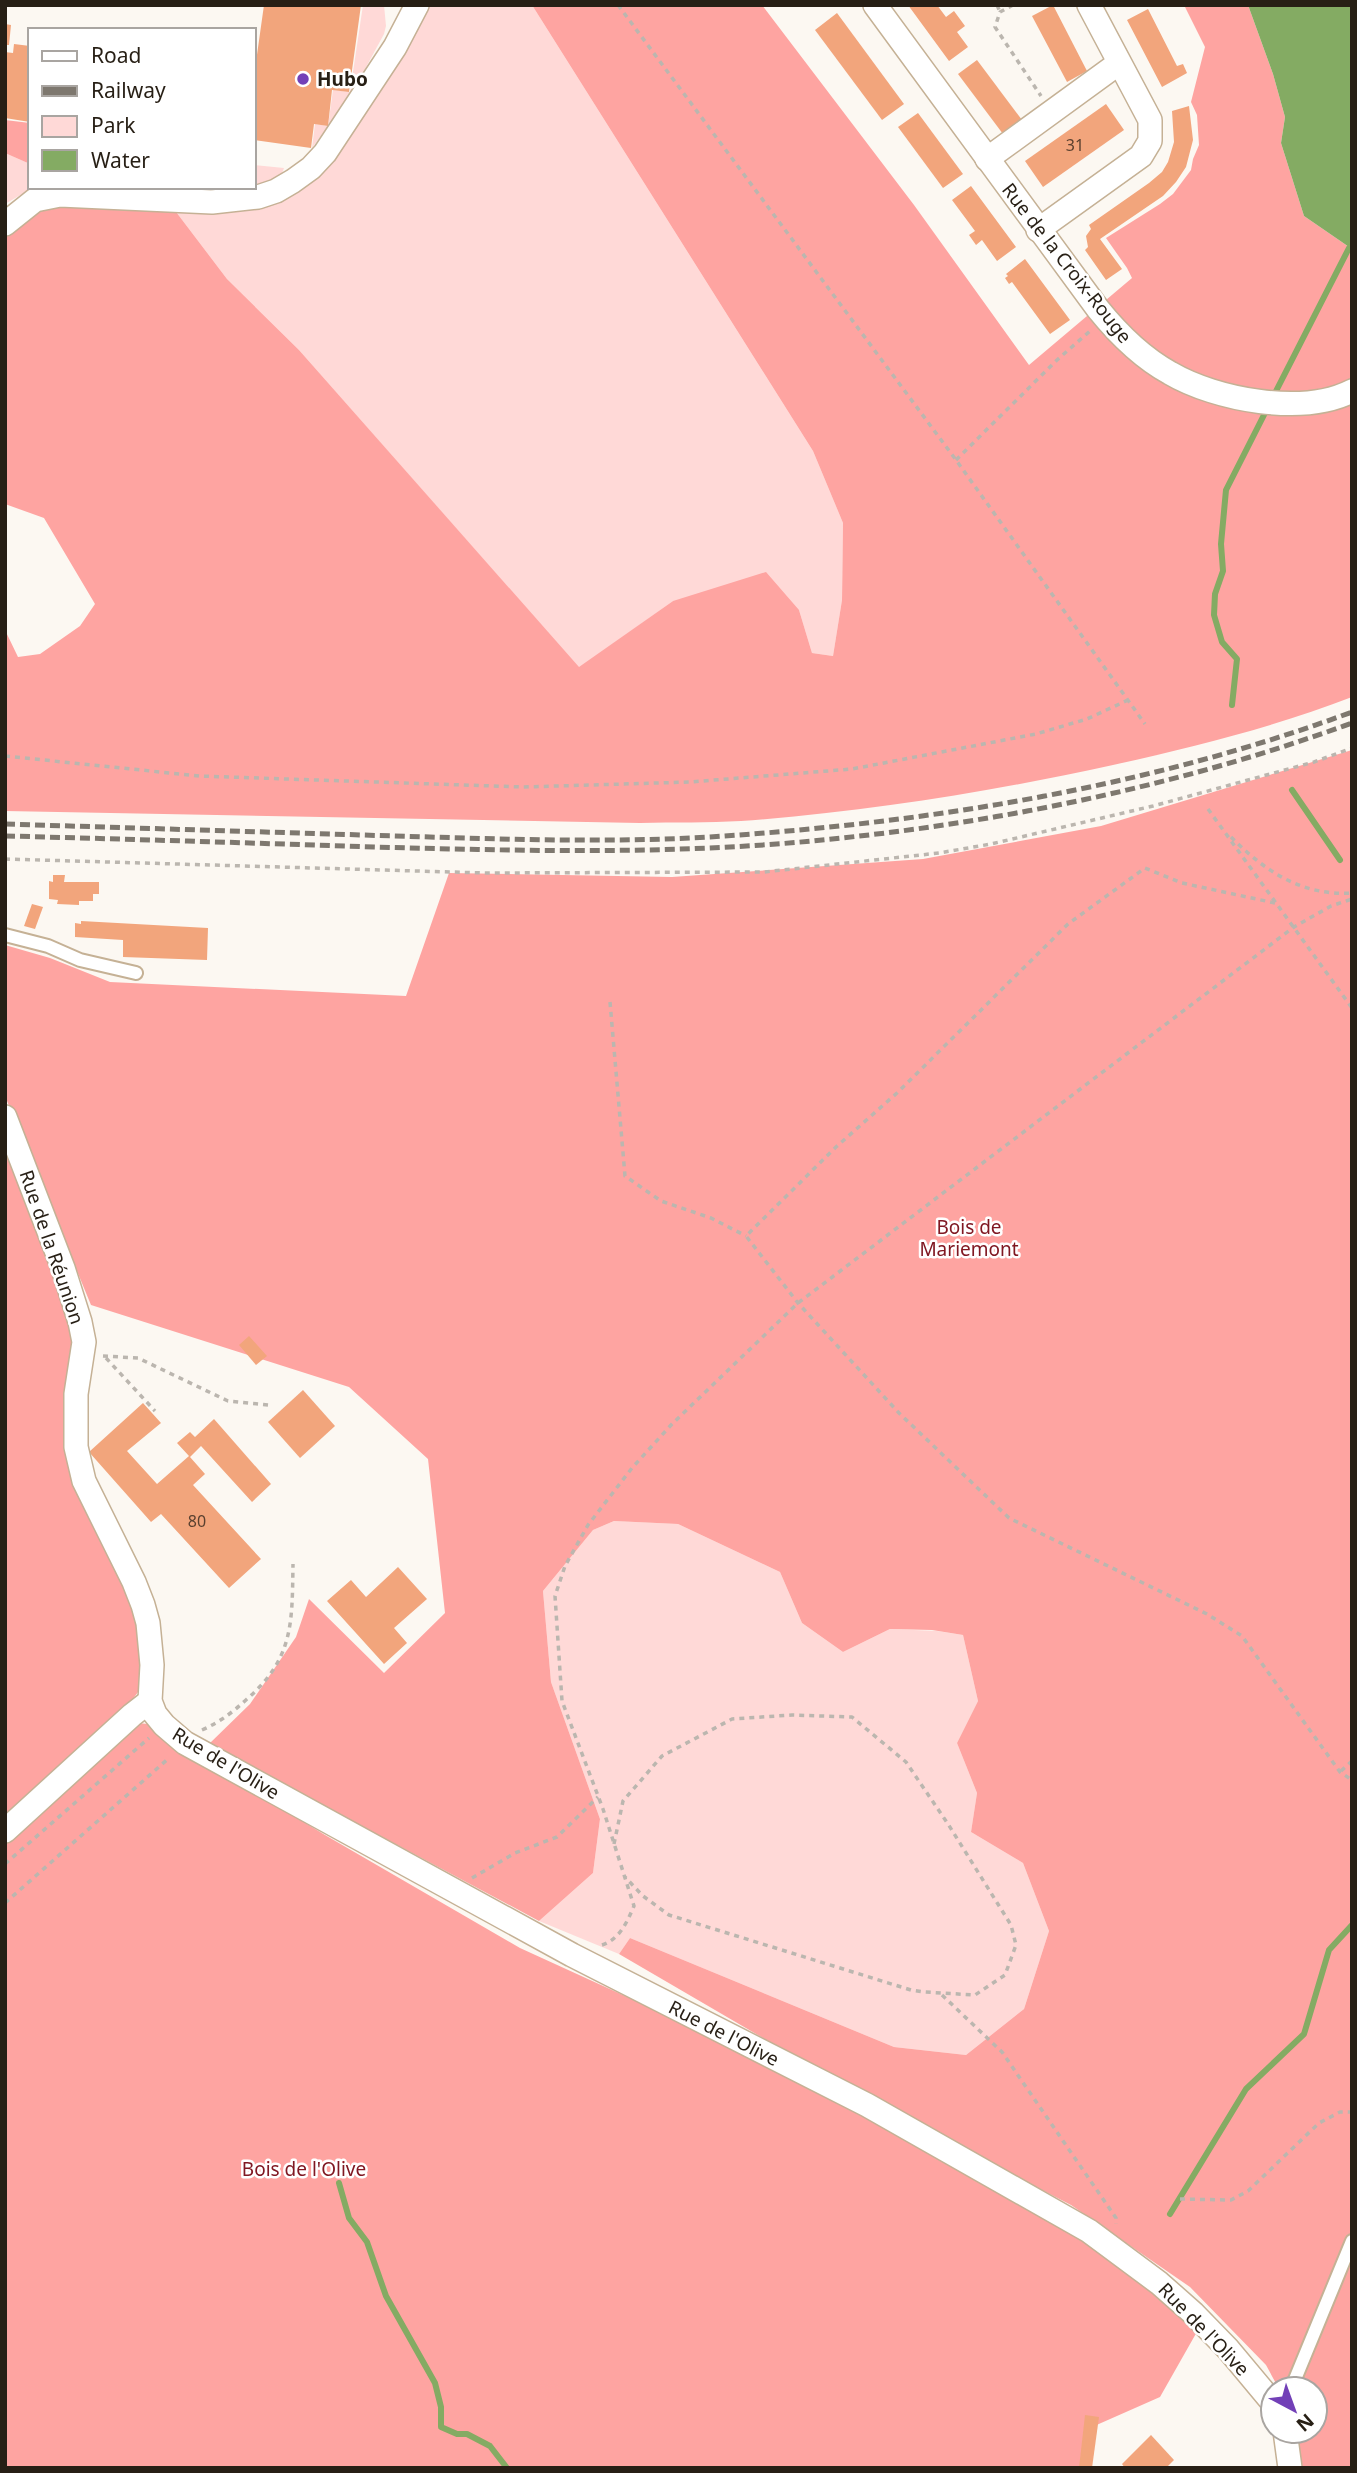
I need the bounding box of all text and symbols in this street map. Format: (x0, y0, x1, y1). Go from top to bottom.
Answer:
legend (28, 28, 256, 189)
text: Road (91, 41, 141, 69)
place label: Hubo (317, 66, 368, 92)
marker: Hubo (295, 71, 311, 87)
text: Railway (91, 76, 166, 104)
text: Park (91, 111, 136, 139)
house number: 31 (1066, 134, 1084, 156)
text: Water (91, 146, 150, 174)
street label: Rue de la Croix-Rouge (996, 178, 1138, 348)
street label: Rue de la Réunion (13, 1167, 91, 1327)
park label: Bois de Mariemont (919, 1214, 1019, 1262)
house number: 80 (188, 1510, 206, 1532)
street label: Rue de l'Olive (168, 1721, 284, 1805)
street label: Rue de l'Olive (664, 1994, 784, 2072)
park label: Bois de l'Olive (242, 2156, 366, 2182)
street label: Rue de l'Olive (1153, 2277, 1255, 2381)
north arrow (1259, 2375, 1329, 2445)
text: N (1291, 2408, 1320, 2438)

